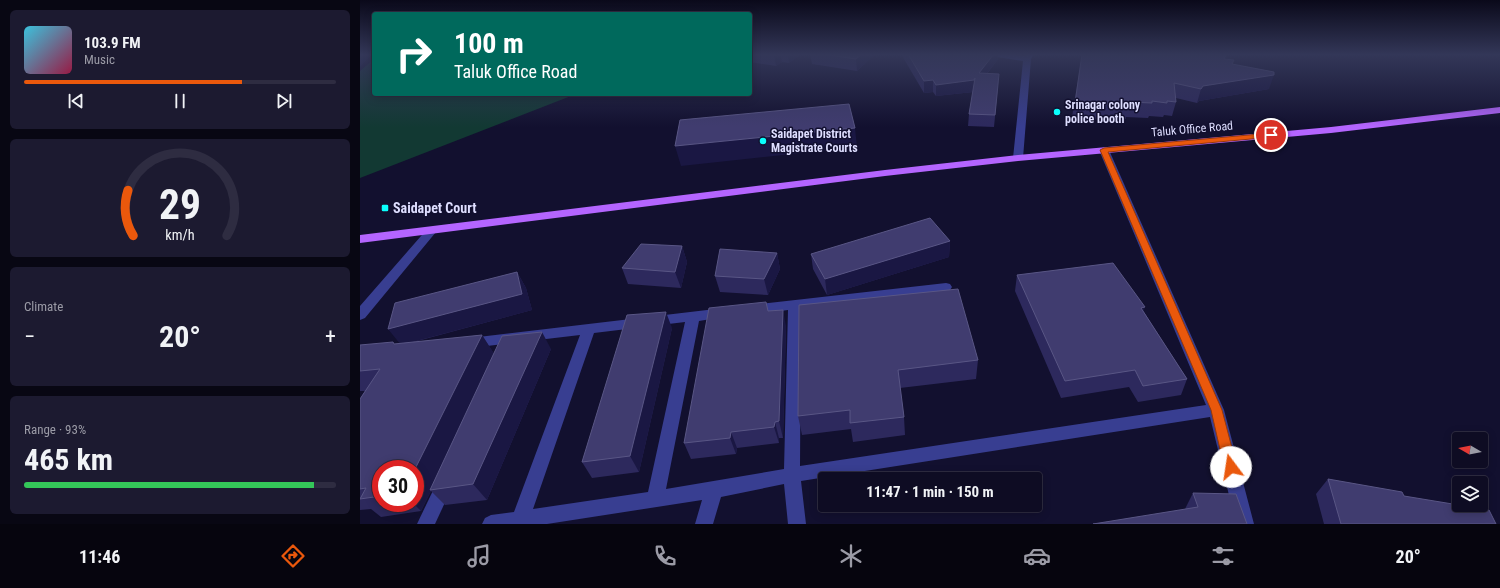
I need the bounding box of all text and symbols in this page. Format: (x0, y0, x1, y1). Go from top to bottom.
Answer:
text: 100 m (454, 27, 524, 60)
icon: right (388, 28, 440, 80)
text: 103.9 FM (84, 34, 141, 52)
text: Music (84, 52, 115, 67)
text: Taluk Office Road (454, 61, 577, 82)
icon: previous (65, 90, 87, 112)
icon: pause (169, 90, 191, 112)
icon: next (273, 90, 295, 112)
place label: Srinagar colony police booth (1065, 98, 1141, 126)
marker: Srinagar colony police booth (1052, 107, 1062, 117)
street label: Taluk Office Road (1150, 118, 1234, 140)
pin (1254, 118, 1288, 152)
icon: arrive (1260, 124, 1282, 146)
place label: Saidapet District Magistrate Courts (771, 127, 858, 155)
marker: Saidapet District Magistrate Courts (758, 136, 768, 146)
text: 29 (159, 180, 201, 229)
place label: Saidapet Court (393, 200, 476, 216)
marker: Saidapet Court (380, 203, 390, 213)
text: km/h (165, 226, 195, 242)
text: Climate (24, 299, 63, 314)
text: 20° (159, 319, 201, 354)
text: − (24, 324, 35, 349)
text: + (325, 324, 336, 349)
text: Range · 93% (24, 422, 86, 437)
north arrow (1452, 432, 1488, 468)
map controls (1452, 432, 1488, 512)
text: 465 km (24, 442, 113, 477)
position arrow (1210, 446, 1252, 488)
speed limit sign: 30 (372, 460, 424, 512)
button: layers (1452, 476, 1488, 512)
text: 11:47 · 1 min · 150 m (866, 483, 994, 501)
icon: directions (279, 542, 307, 570)
icon: music (465, 542, 493, 570)
icon: phone (651, 542, 679, 570)
icon: climate (837, 542, 865, 570)
icon: car (1023, 542, 1051, 570)
icon: filters (1209, 542, 1237, 570)
text: 11:46 (79, 546, 120, 567)
text: 20° (1396, 546, 1421, 567)

